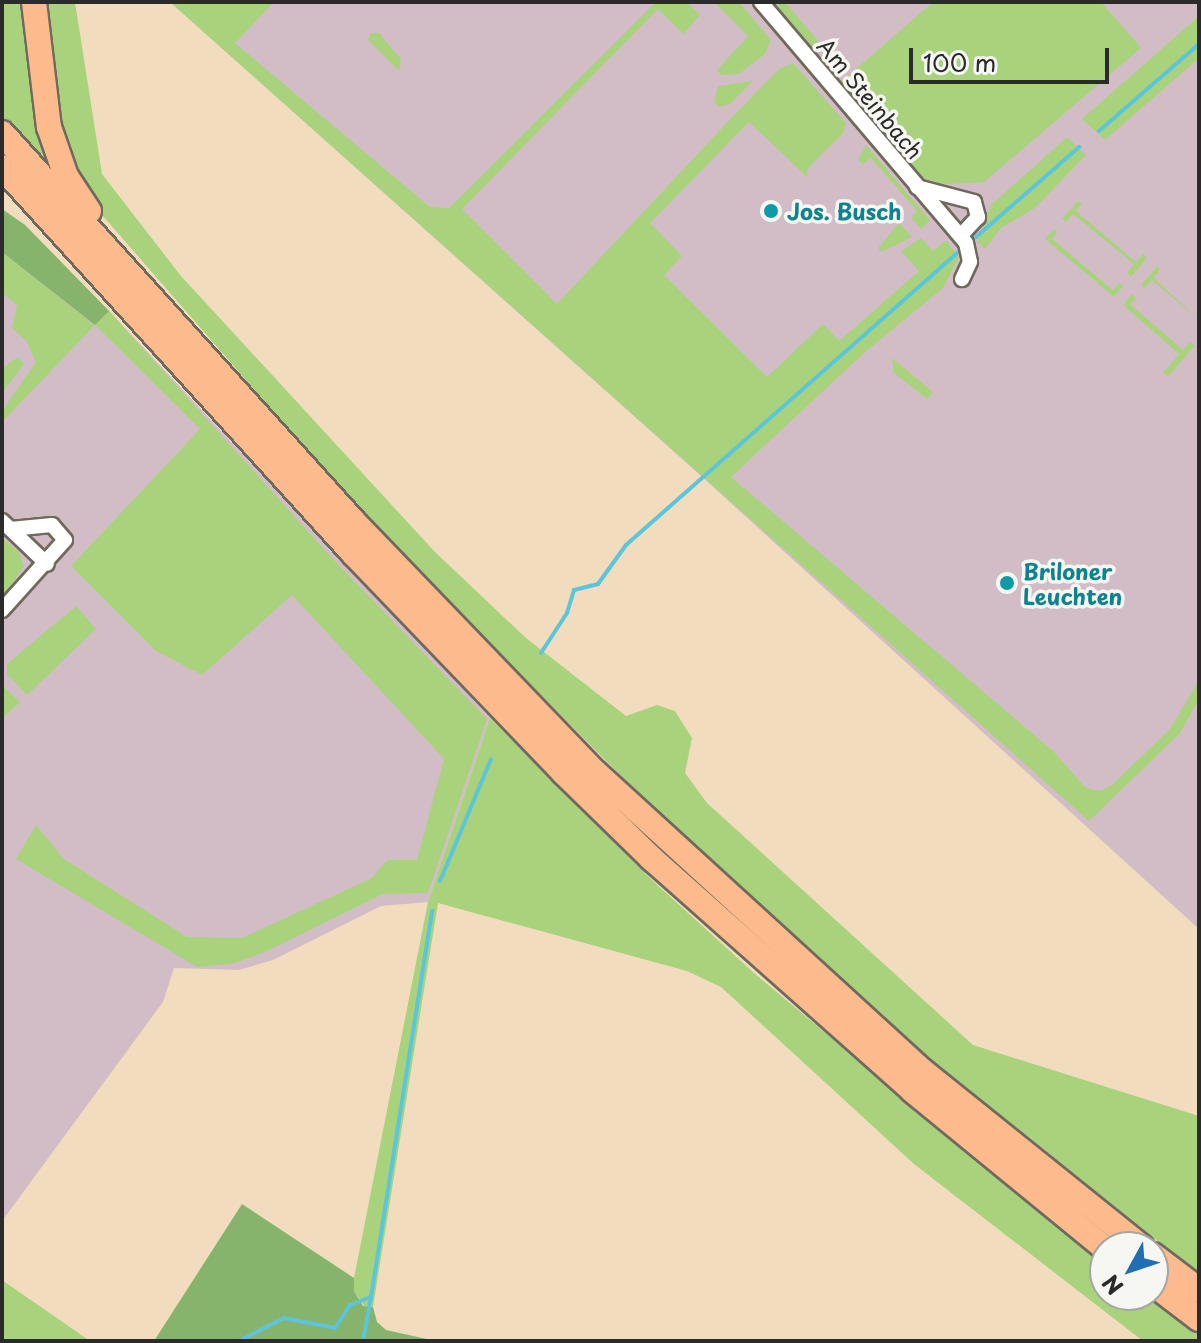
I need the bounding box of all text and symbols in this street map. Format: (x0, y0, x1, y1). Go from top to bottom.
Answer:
street label: Am Steinbach (813, 32, 929, 164)
scale bar (913, 32, 1113, 82)
text: 100 m (923, 44, 996, 80)
place label: Jos. Busch (787, 198, 902, 224)
marker: Jos. Busch (762, 202, 780, 220)
place label: Briloner Leuchten (1023, 557, 1122, 608)
marker: Briloner Leuchten (998, 574, 1016, 592)
north arrow (1089, 1231, 1169, 1311)
text: N (1094, 1268, 1130, 1303)

